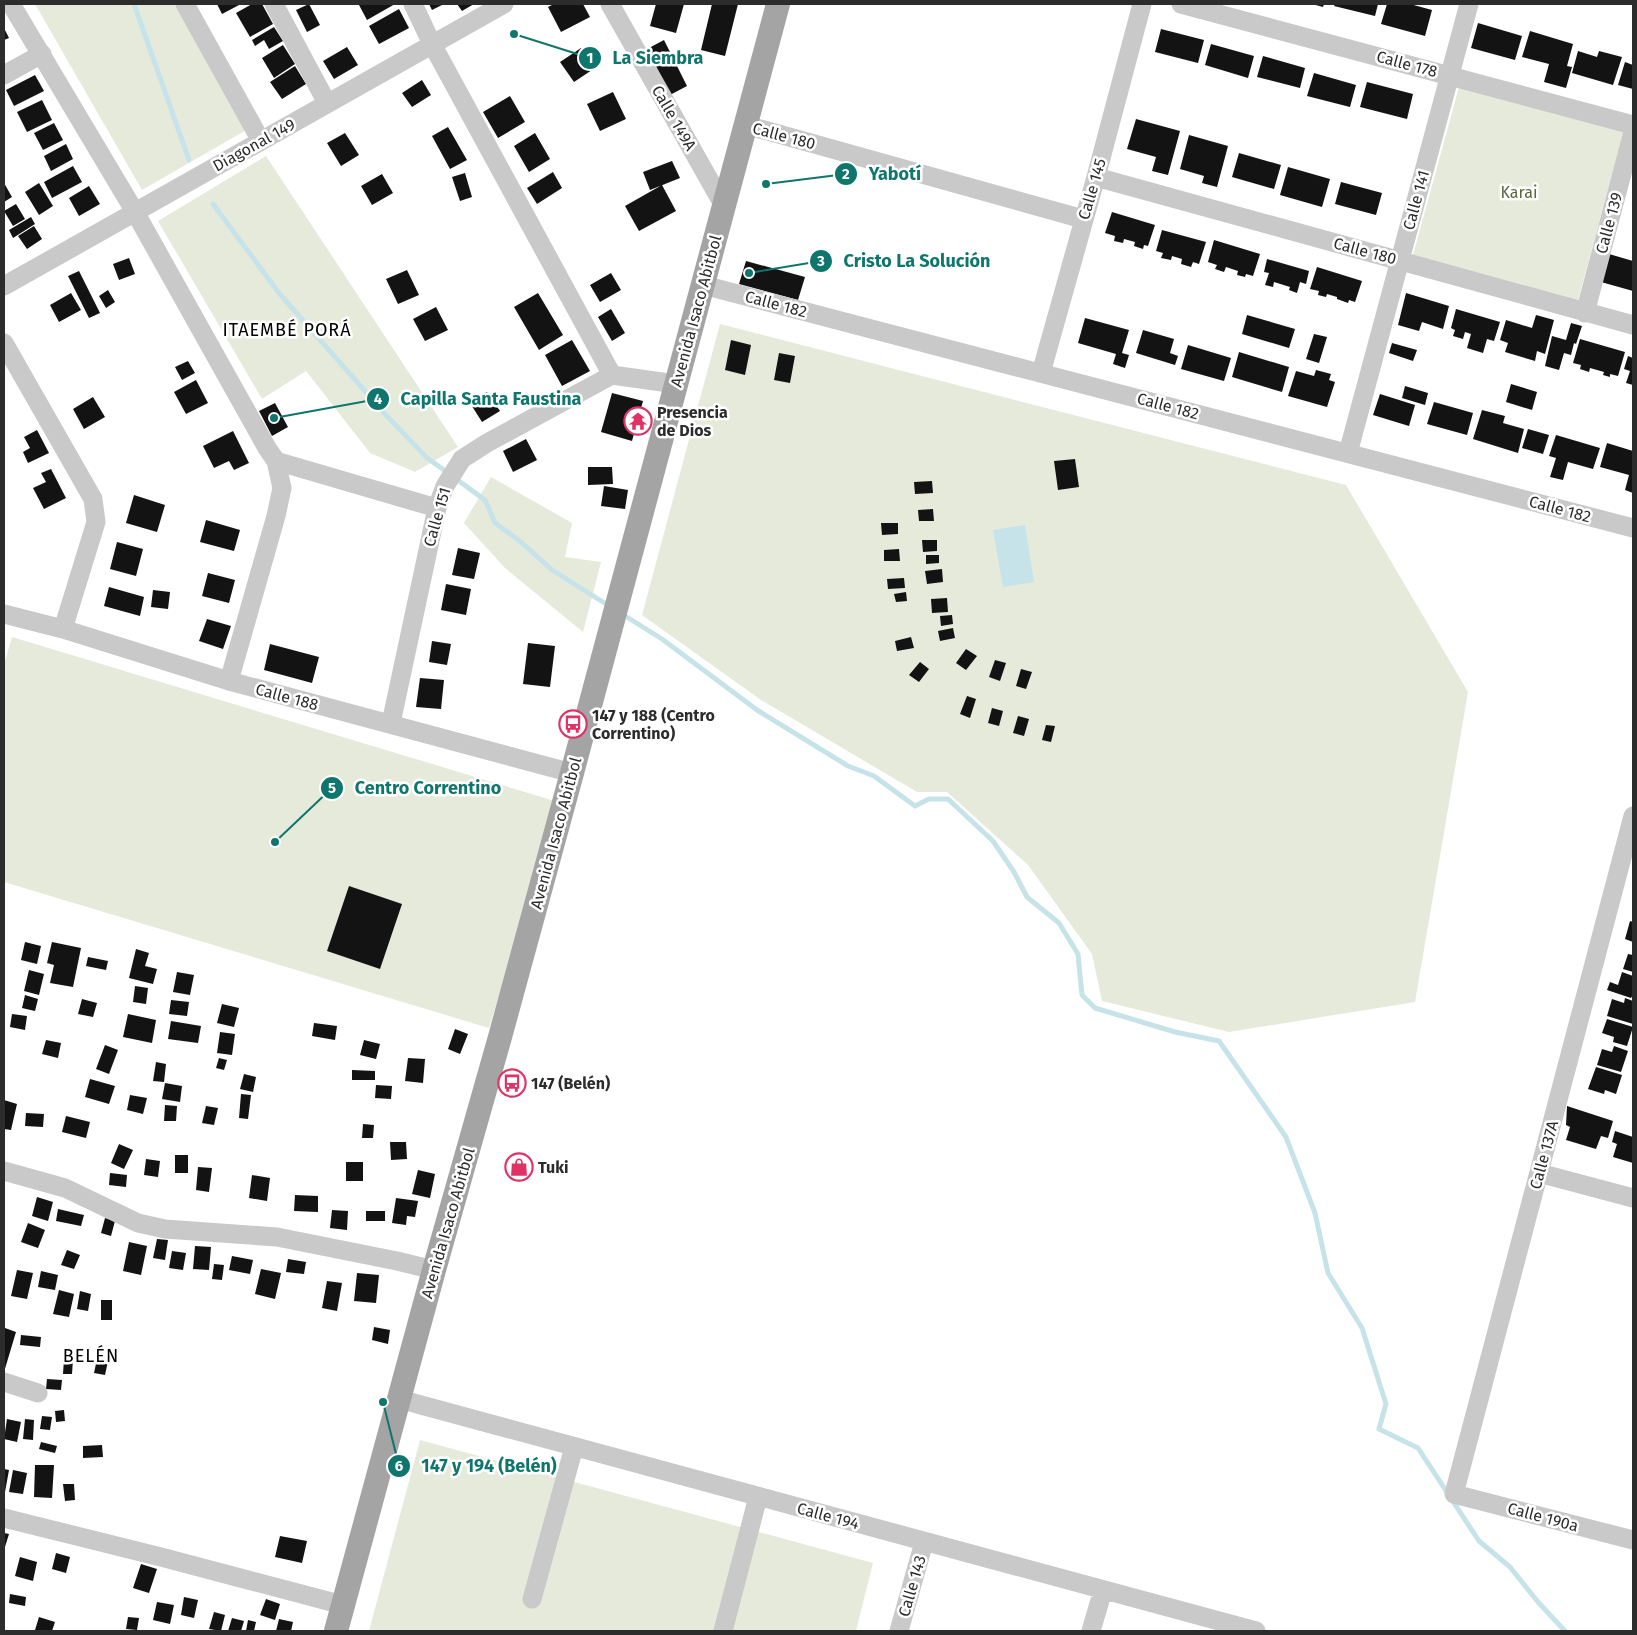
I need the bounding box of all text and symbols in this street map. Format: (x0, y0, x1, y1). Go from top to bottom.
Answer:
callout: La Siembra (577, 41, 713, 74)
text: La Siembra (613, 47, 704, 69)
street label: Calle 178 (1375, 47, 1440, 81)
text: 1 (587, 49, 593, 67)
street label: Calle 149A (648, 82, 701, 155)
street label: Diagonal 149 (210, 115, 298, 175)
street label: Calle 180 (750, 119, 818, 154)
street label: Calle 145 (1074, 156, 1110, 222)
callout: Yabotí (833, 157, 931, 190)
text: Yabotí (868, 163, 921, 185)
text: 2 (842, 165, 850, 183)
street label: Calle 141 (1399, 168, 1433, 232)
park label: Karai (1501, 183, 1537, 202)
street label: Calle 139 (1592, 190, 1626, 256)
street label: Avenida Isaco Abitbol (667, 233, 725, 389)
street label: Calle 180 (1331, 234, 1399, 269)
callout: Cristo La Solución (808, 245, 1000, 278)
text: Cristo La Solución (844, 250, 990, 272)
text: 3 (816, 252, 825, 270)
street label: Calle 182 (743, 287, 809, 321)
district label: ITAEMBÉ PORÁ (222, 318, 352, 341)
callout: Capilla Santa Faustina (366, 382, 592, 415)
text: Capilla Santa Faustina (401, 388, 582, 410)
street label: Calle 182 (1135, 389, 1201, 423)
text: 4 (374, 390, 383, 408)
place label: Presencia de Dios (657, 403, 728, 440)
temple icon: Presencia de Dios (623, 406, 653, 436)
street label: Calle 151 (420, 485, 454, 549)
street label: Calle 182 (1527, 492, 1593, 526)
street label: Calle 188 (254, 680, 321, 715)
place label: 147 y 188 (Centro Correntino) (592, 706, 715, 743)
bus stop icon: 147 y 188 (Centro Correntino) (558, 709, 588, 739)
street label: Avenida Isaco Abitbol (527, 755, 585, 911)
callout: Centro Correntino (319, 771, 511, 804)
text: Centro Correntino (355, 777, 501, 799)
text: 5 (328, 779, 336, 797)
bus stop icon: 147 (Belén) (497, 1068, 527, 1098)
place label: 147 (Belén) (531, 1074, 610, 1093)
street label: Calle 137A (1526, 1118, 1562, 1191)
street label: Avenida Isaco Abitbol (417, 1145, 479, 1301)
shop icon: Tuki (504, 1152, 534, 1182)
place label: Tuki (538, 1158, 569, 1177)
district label: BELÉN (63, 1344, 119, 1367)
callout: 147 y 194 (Belén) (387, 1449, 567, 1482)
text: 147 y 194 (Belén) (421, 1455, 557, 1477)
text: 6 (395, 1457, 404, 1475)
street label: Calle 190a (1505, 1498, 1581, 1536)
street label: Calle 194 (795, 1499, 861, 1533)
street label: Calle 143 (894, 1553, 930, 1619)

